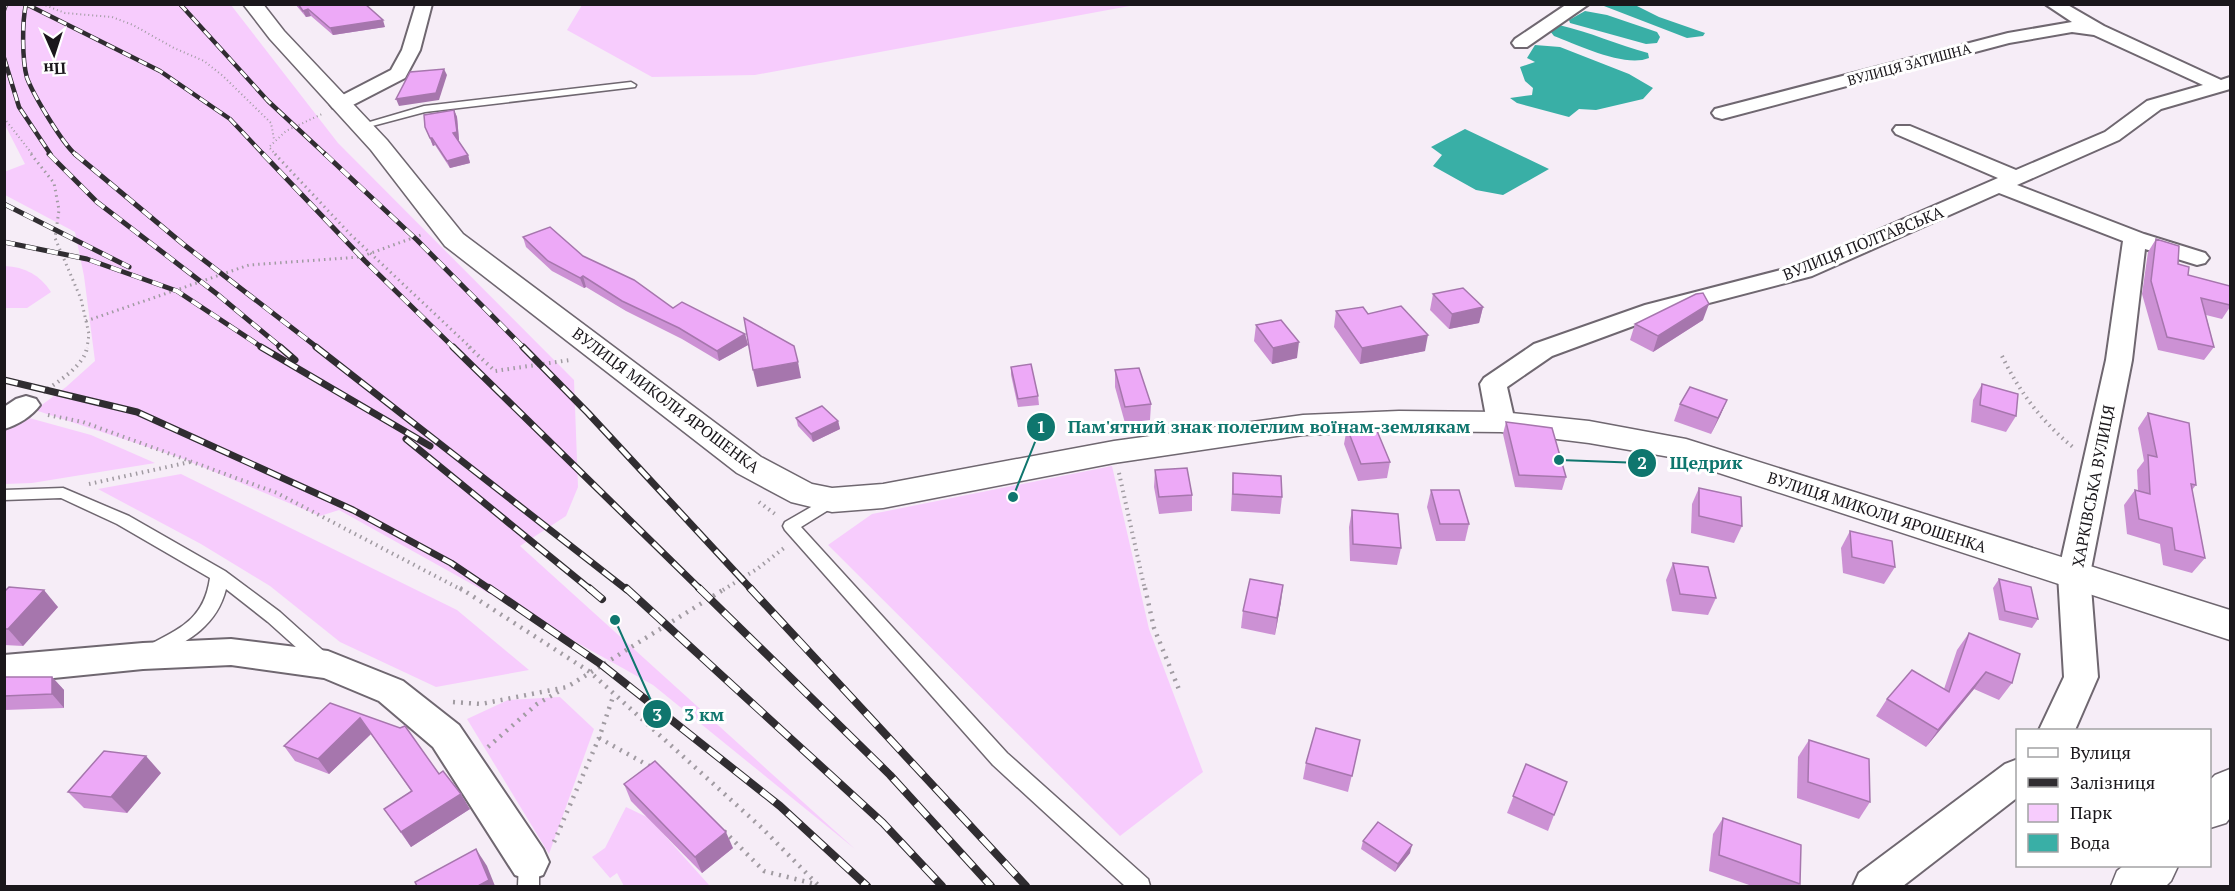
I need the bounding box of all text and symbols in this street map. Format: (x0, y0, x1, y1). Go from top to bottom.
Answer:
north arrow (24, 24, 84, 84)
street label: ВУЛИЦЯ ЗАТИШНА (1845, 38, 1973, 90)
text: Пн (42, 57, 67, 81)
street label: ВУЛИЦЯ ПОЛТАВСЬКА (1779, 201, 1947, 285)
street label: ВУЛИЦЯ МИКОЛИ ЯРОШЕНКА (568, 322, 764, 478)
street label: ХАРКІВСЬКА ВУЛИЦЯ (2066, 403, 2120, 569)
callout: Пам'ятний знак полеглим воїнам-землякам (1026, 409, 1482, 445)
text: 1 (1036, 414, 1046, 438)
text: Пам'ятний знак полеглим воїнам-землякам (1068, 414, 1471, 438)
callout: Щедрик (1627, 445, 1754, 481)
text: 2 (1637, 450, 1647, 474)
text: Щедрик (1670, 450, 1743, 474)
street label: ВУЛИЦЯ МИКОЛИ ЯРОШЕНКА (1765, 466, 1989, 558)
callout: 3 км (642, 696, 736, 732)
text: 3 (652, 702, 662, 726)
text: 3 км (684, 702, 725, 726)
legend (2016, 729, 2211, 867)
text: Вулиця (2070, 740, 2131, 764)
text: Залізниця (2070, 770, 2155, 794)
text: Парк (2070, 800, 2112, 824)
text: Вода (2070, 830, 2110, 854)

